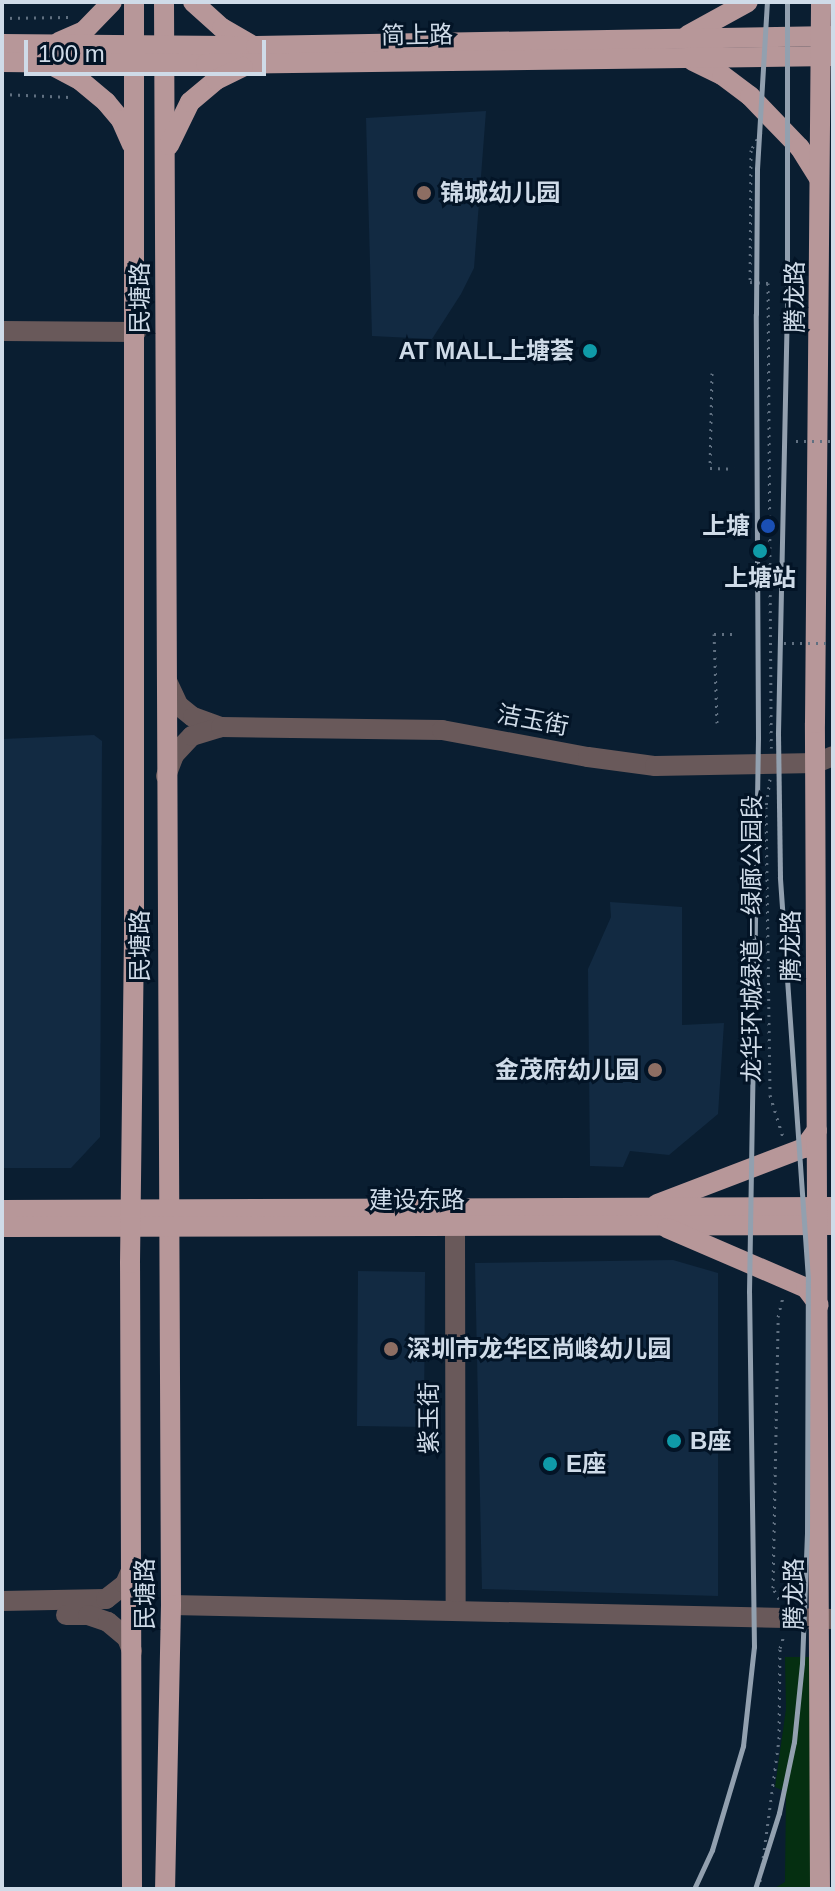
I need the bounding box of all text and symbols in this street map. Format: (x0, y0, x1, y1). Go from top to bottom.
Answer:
street label: 简上路 (381, 20, 453, 50)
scale bar (28, 24, 270, 74)
text: 100 m (38, 40, 105, 67)
place label: 锦城幼儿园 (440, 179, 560, 207)
marker: 锦城幼儿园 (415, 184, 433, 202)
street label: 腾龙路 (781, 261, 809, 333)
street label: 民塘路 (126, 262, 154, 334)
place label: AT MALL上塘荟 (398, 337, 574, 365)
marker: AT MALL上塘荟 (581, 342, 599, 360)
place label: 上塘 (702, 512, 750, 540)
marker: 上塘 (757, 515, 779, 537)
marker: 上塘站 (751, 542, 769, 560)
place label: 上塘站 (724, 564, 796, 592)
street label: 洁玉街 (495, 699, 571, 741)
street label: 龙华环城绿道－绿廊公园段 (738, 795, 766, 1083)
street label: 民塘路 (126, 910, 154, 982)
street label: 腾龙路 (777, 910, 805, 982)
place label: 金茂府幼儿园 (495, 1056, 639, 1084)
marker: 金茂府幼儿园 (646, 1061, 664, 1079)
street label: 建设东路 (369, 1186, 465, 1214)
place label: 深圳市龙华区尚峻幼儿园 (407, 1335, 671, 1363)
marker: 深圳市龙华区尚峻幼儿园 (382, 1340, 400, 1358)
street label: 紫玉街 (415, 1382, 443, 1454)
place label: B座 (690, 1427, 731, 1455)
marker: B座 (665, 1432, 683, 1450)
place label: E座 (566, 1450, 606, 1478)
marker: E座 (541, 1455, 559, 1473)
street label: 民塘路 (131, 1558, 159, 1630)
street label: 腾龙路 (780, 1558, 808, 1630)

